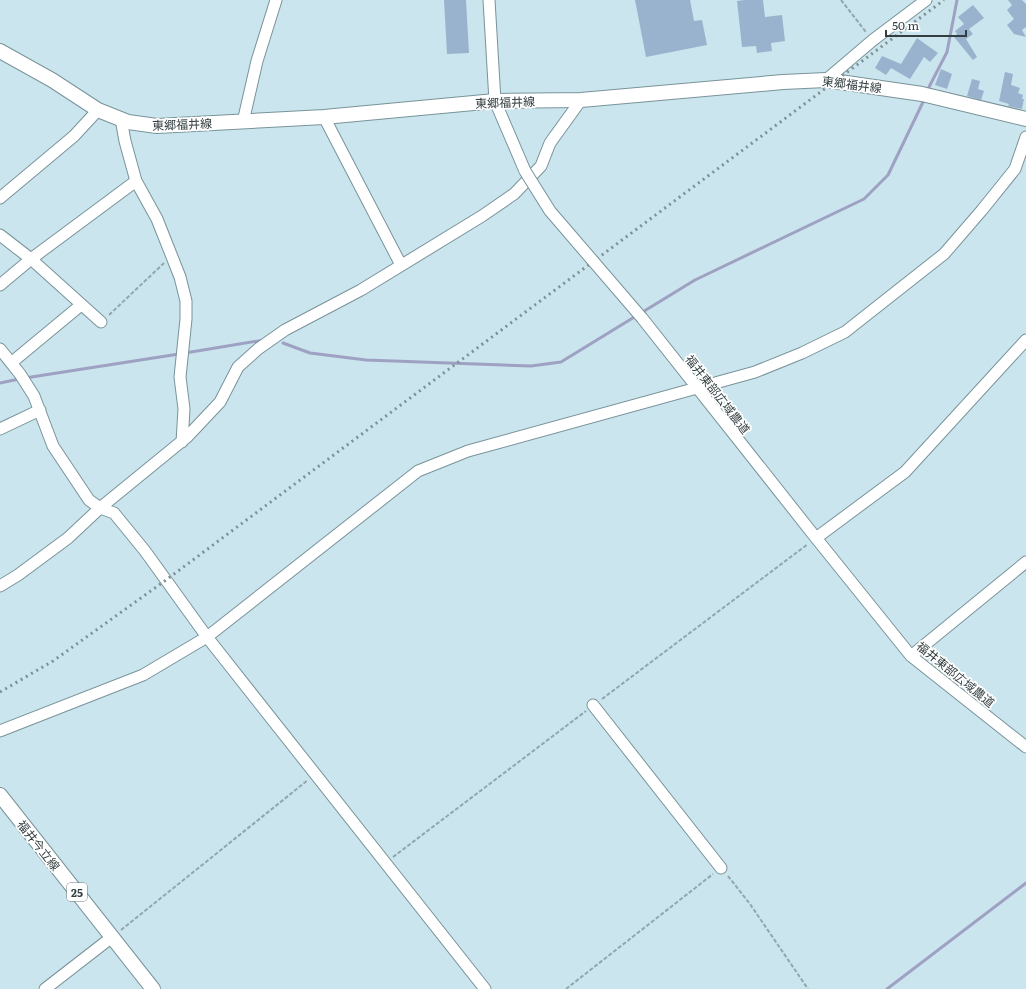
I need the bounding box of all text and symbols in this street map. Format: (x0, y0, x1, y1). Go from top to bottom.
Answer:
scale bar (886, 12, 966, 38)
text: 50 m (892, 16, 919, 34)
street label: 東郷福井線 (821, 71, 883, 97)
street label: 東郷福井線 (475, 92, 535, 112)
street label: 東郷福井線 (152, 114, 212, 134)
street label: 福井東部広域農道 (681, 351, 755, 437)
street label: 福井東部広域農道 (913, 637, 999, 711)
street label: 福井今立線 (13, 816, 65, 874)
road number: 25 (67, 883, 87, 901)

